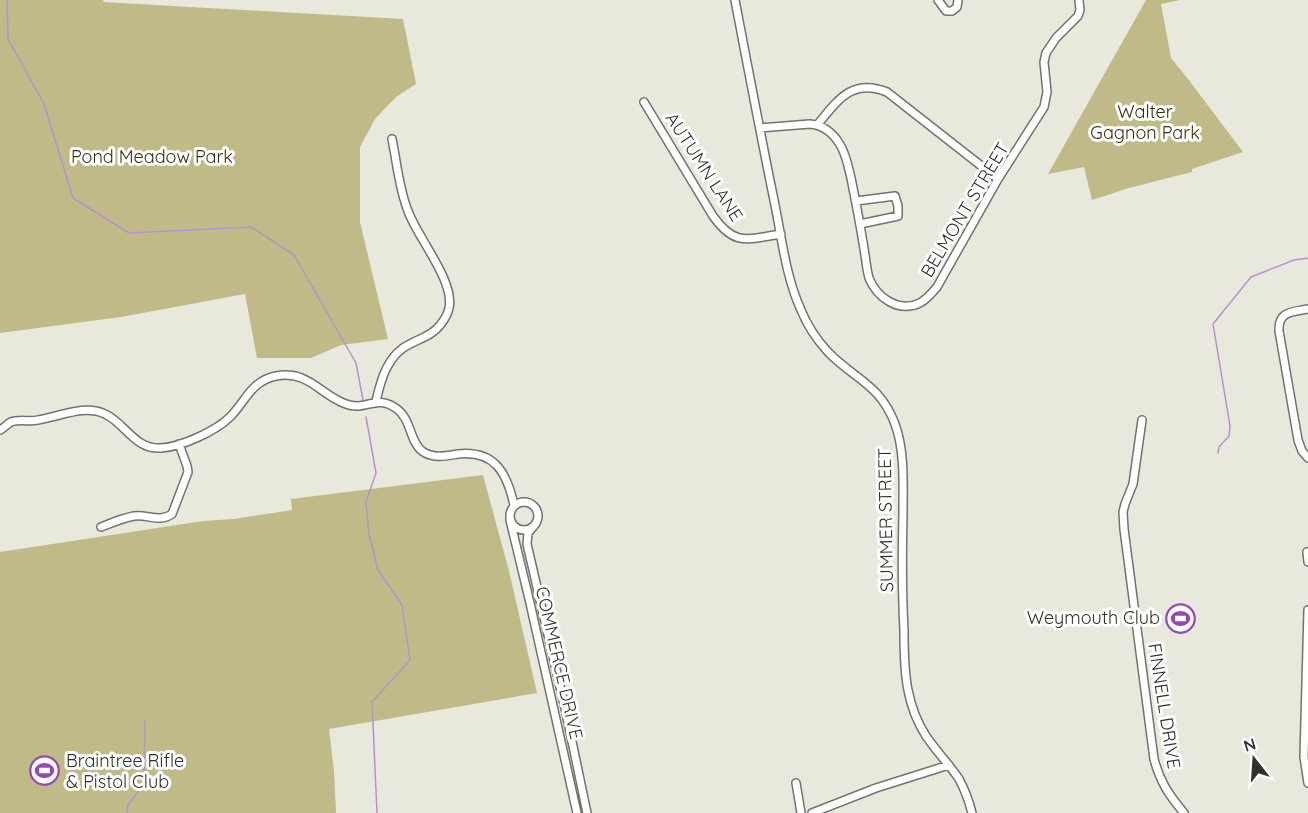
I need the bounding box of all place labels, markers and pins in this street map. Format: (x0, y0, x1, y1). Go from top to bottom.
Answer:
sports icon: Weymouth Club (1165, 602, 1197, 634)
place label: Weymouth Club (1027, 606, 1160, 629)
place label: Braintree Rifle & Pistol Club (66, 749, 184, 793)
sports icon: Braintree Rifle & Pistol Club (29, 755, 61, 787)

